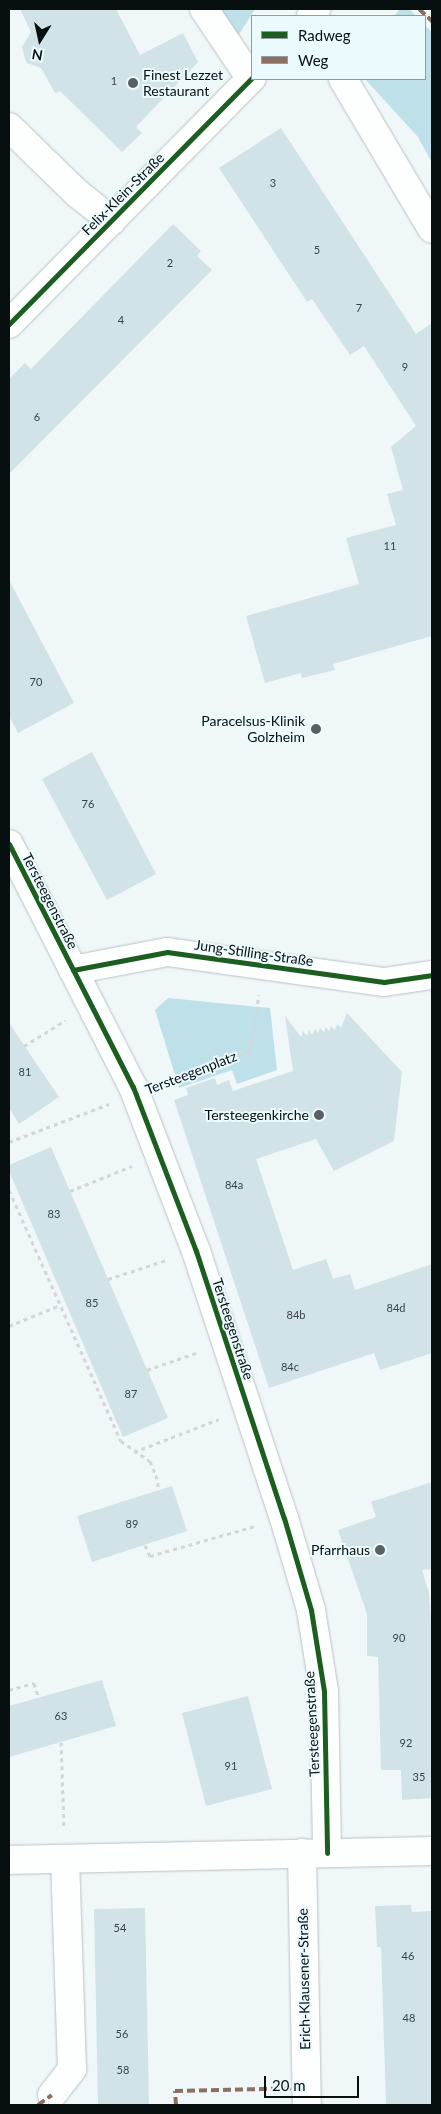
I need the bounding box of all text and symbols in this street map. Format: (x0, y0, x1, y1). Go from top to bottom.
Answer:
north arrow (15, 15, 65, 65)
legend (251, 15, 426, 80)
text: Radweg (298, 26, 351, 44)
text: N (31, 46, 44, 65)
text: Weg (298, 51, 328, 69)
place label: Finest Lezzet Restaurant (143, 67, 223, 100)
house number: 1 (111, 74, 117, 88)
marker: Finest Lezzet Restaurant (127, 77, 139, 89)
street label: Felix-Klein-Straße (78, 149, 168, 239)
house number: 3 (270, 176, 276, 190)
house number: 5 (314, 243, 320, 257)
house number: 2 (167, 256, 173, 270)
house number: 7 (356, 301, 362, 315)
house number: 4 (118, 313, 124, 327)
house number: 9 (402, 360, 408, 374)
house number: 6 (34, 410, 40, 424)
house number: 11 (384, 539, 396, 553)
house number: 70 (30, 675, 42, 689)
place label: Paracelsus-Klinik Golzheim (201, 713, 305, 746)
marker: Paracelsus-Klinik Golzheim (309, 722, 323, 736)
house number: 76 (82, 797, 94, 811)
street label: Tersteegenstraße (19, 850, 81, 952)
street label: Jung-Stilling-Straße (194, 936, 314, 970)
street label: Tersteegenplatz (143, 1048, 239, 1098)
house number: 81 (19, 1065, 31, 1079)
place label: Tersteegenkirche (205, 1107, 309, 1123)
marker: Tersteegenkirche (313, 1109, 325, 1121)
house number: 84a (225, 1178, 243, 1192)
house number: 83 (48, 1207, 60, 1221)
street label: Tersteegenstraße (209, 1276, 257, 1382)
house number: 85 (86, 1296, 98, 1310)
house number: 84d (387, 1301, 405, 1315)
house number: 84b (287, 1308, 305, 1322)
house number: 84c (281, 1360, 299, 1374)
house number: 87 (125, 1387, 137, 1401)
house number: 89 (126, 1517, 138, 1531)
place label: Pfarrhaus (311, 1542, 370, 1558)
marker: Pfarrhaus (374, 1544, 386, 1556)
house number: 90 (393, 1631, 405, 1645)
street label: Tersteegenstraße (301, 1671, 323, 1777)
house number: 63 (55, 1709, 67, 1723)
house number: 92 (400, 1736, 412, 1750)
house number: 91 (225, 1759, 237, 1773)
house number: 35 (413, 1770, 425, 1784)
street label: Erich-Klausener-Straße (294, 1908, 314, 2050)
house number: 54 (114, 1921, 126, 1935)
house number: 46 (402, 1949, 414, 1963)
house number: 48 (403, 2011, 415, 2025)
house number: 56 (116, 2027, 128, 2041)
house number: 58 (117, 2063, 129, 2077)
scale bar (266, 2066, 361, 2098)
text: 20 m (272, 2076, 306, 2094)

